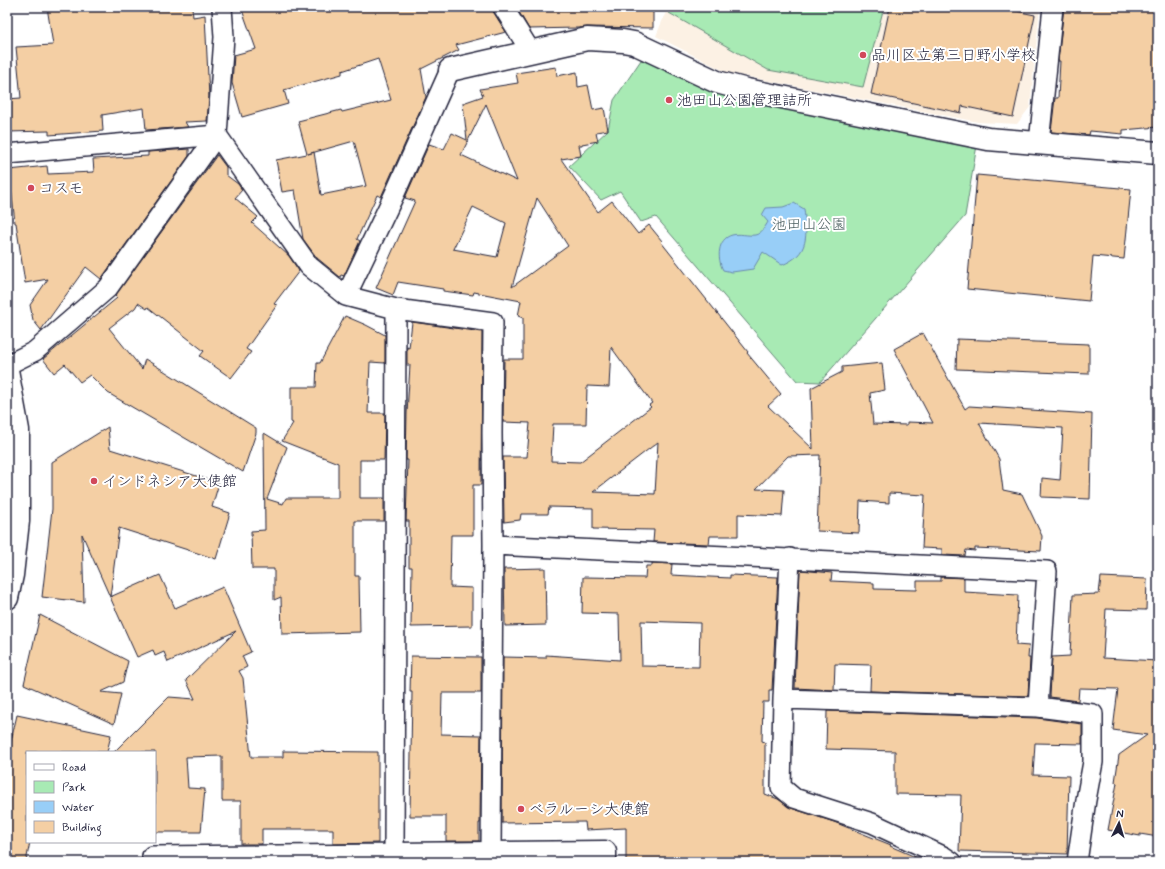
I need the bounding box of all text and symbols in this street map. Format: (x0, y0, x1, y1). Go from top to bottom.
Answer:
place label: 品川区立第三日野小学校 (871, 46, 1036, 66)
marker: 品川区立第三日野小学校 (858, 50, 868, 60)
place label: 池田山公園管理詰所 (677, 91, 812, 111)
marker: 池田山公園管理詰所 (664, 95, 674, 105)
place label: コスモ (39, 179, 83, 199)
marker: コスモ (26, 183, 36, 193)
park label: 池田山公園 (771, 215, 847, 235)
place label: インドネシア大使館 (102, 472, 237, 492)
marker: インドネシア大使館 (89, 476, 99, 486)
legend (26, 751, 156, 843)
text: Road (62, 760, 86, 776)
text: Park (62, 780, 86, 796)
text: Water (62, 800, 94, 816)
place label: ベラルーシ大使館 (529, 800, 649, 820)
north arrow (1099, 803, 1139, 843)
marker: ベラルーシ大使館 (516, 804, 526, 814)
text: N (1116, 807, 1124, 821)
text: Building (62, 820, 102, 837)

